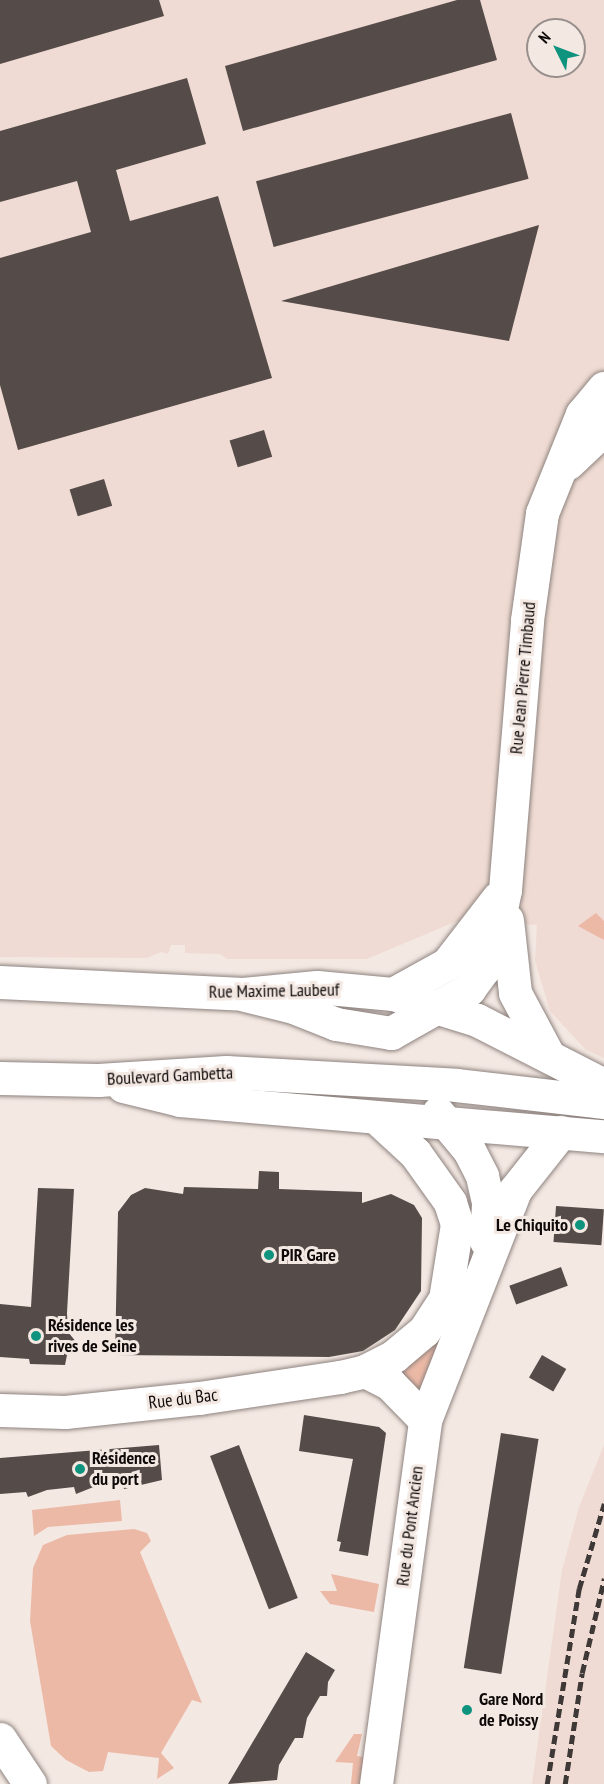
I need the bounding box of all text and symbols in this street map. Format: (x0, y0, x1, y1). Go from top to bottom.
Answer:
north arrow (526, 18, 586, 78)
text: N (534, 27, 554, 47)
street label: Rue Jean Pierre Timbaud (506, 601, 540, 755)
street label: Rue Maxime Laubeuf (209, 979, 339, 1003)
street label: Boulevard Gambetta (106, 1062, 234, 1090)
place label: Le Chiquito (496, 1214, 568, 1236)
marker: Le Chiquito (573, 1218, 587, 1232)
place label: PIR Gare (281, 1244, 336, 1266)
marker: PIR Gare (262, 1248, 276, 1262)
place label: Résidence les rives de Seine (48, 1315, 137, 1358)
marker: Résidence les rives de Seine (29, 1329, 43, 1343)
street label: Rue du Bac (147, 1384, 219, 1414)
place label: Résidence du port (92, 1448, 156, 1490)
marker: Résidence du port (73, 1462, 87, 1476)
street label: Rue du Pont Ancien (392, 1465, 428, 1587)
place label: Gare Nord de Poissy (479, 1689, 543, 1732)
marker: Gare Nord de Poissy (460, 1703, 474, 1717)

